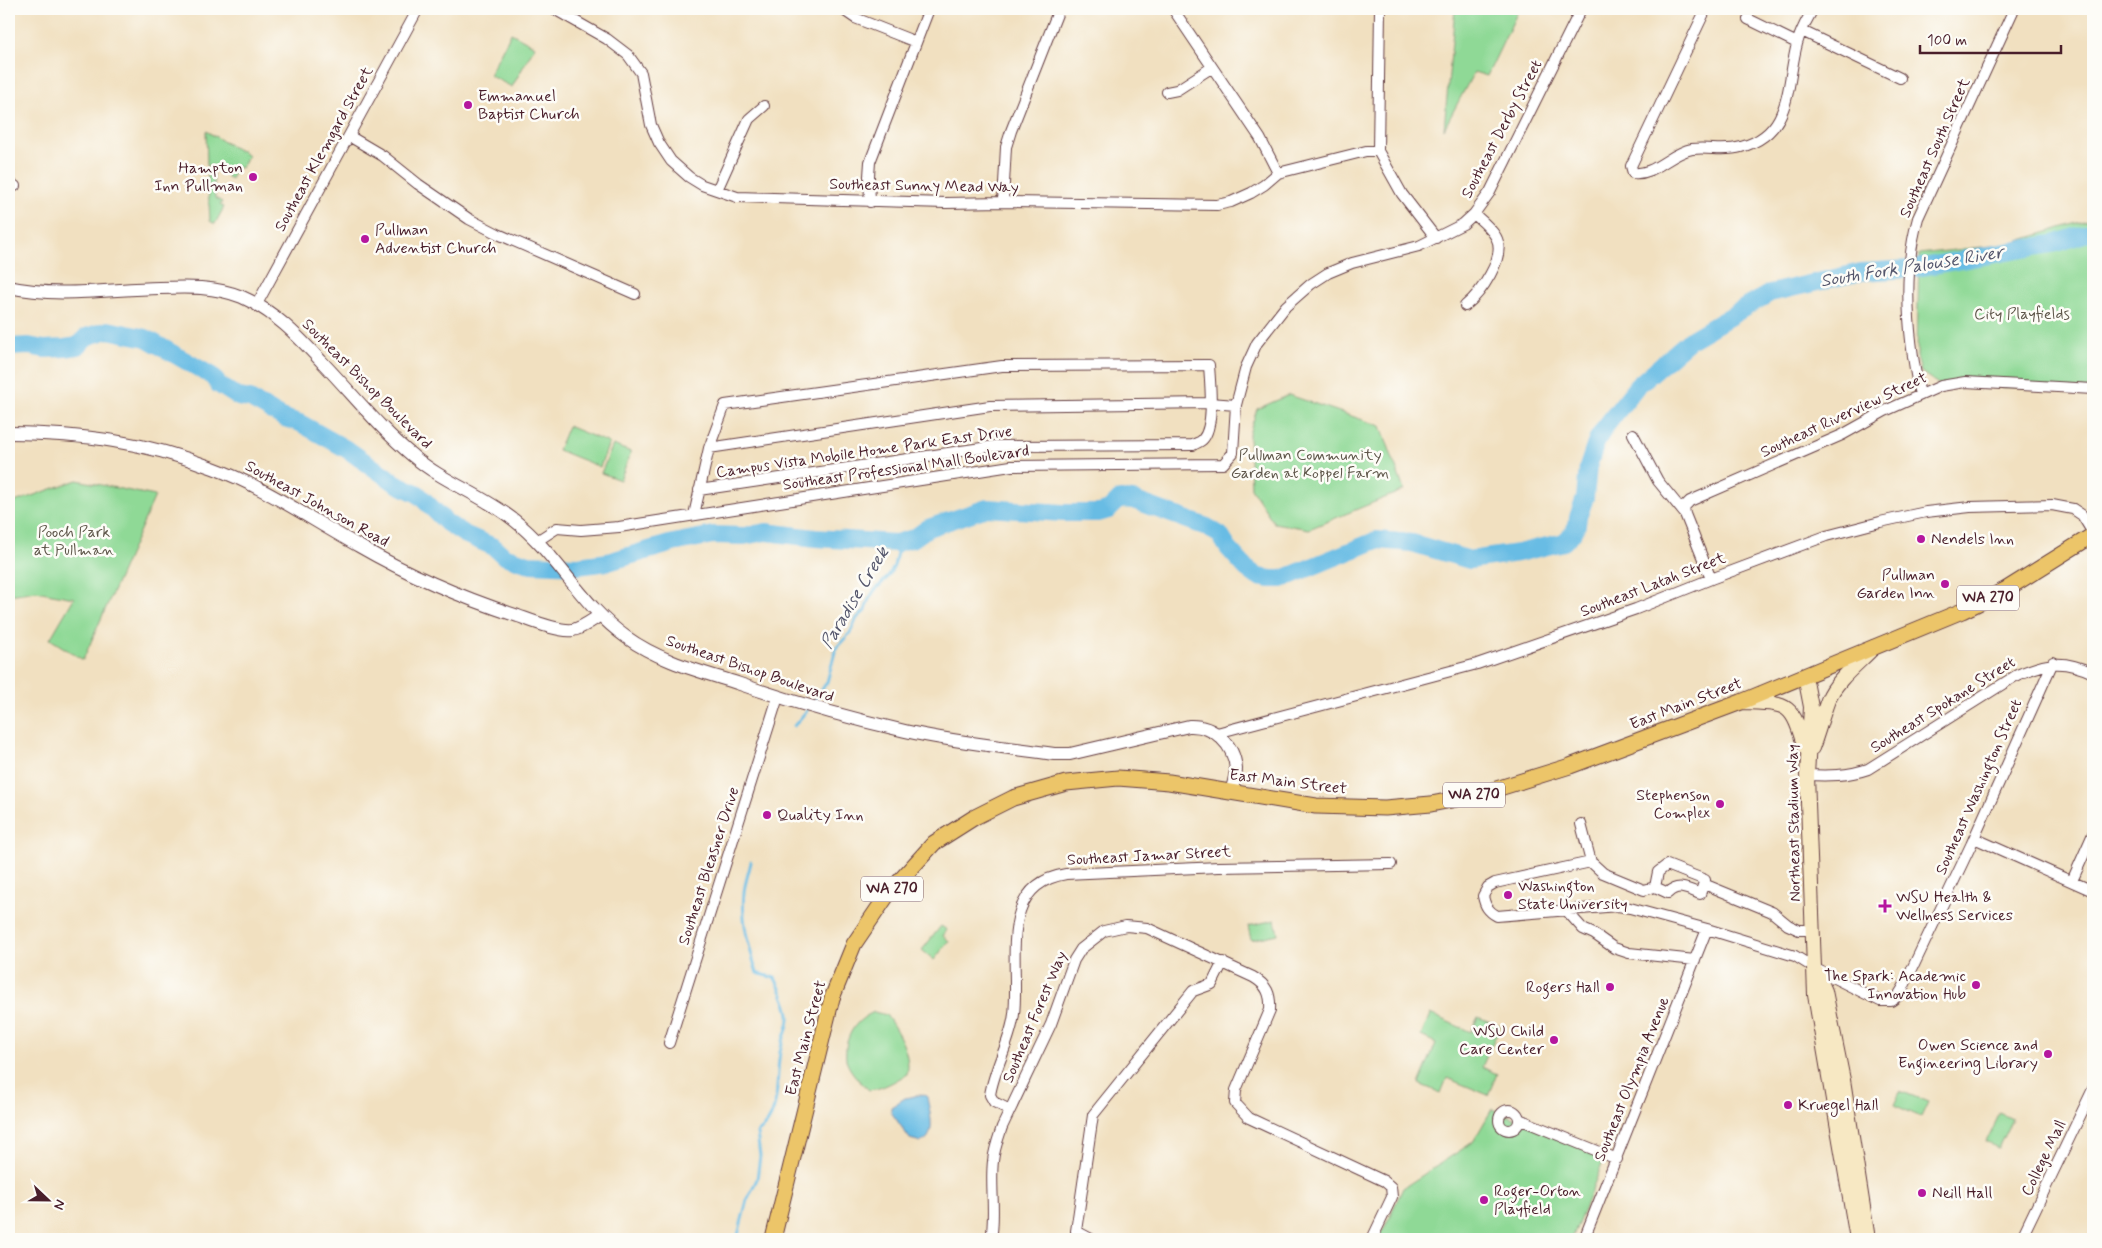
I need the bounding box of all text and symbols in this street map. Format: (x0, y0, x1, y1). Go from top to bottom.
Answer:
scale bar (1920, 22, 2061, 54)
text: 100 m (1927, 31, 1967, 51)
street label: Southeast Derby Street (1457, 56, 1547, 202)
street label: Southeast Klemgard Street (270, 62, 378, 235)
street label: Southeast South Street (1895, 74, 1975, 221)
place label: Emmanuel Baptist Church (478, 86, 580, 125)
marker: Emmanuel Baptist Church (462, 99, 474, 111)
place label: Hampton Inn Pullman (154, 158, 243, 197)
marker: Hampton Inn Pullman (247, 171, 259, 183)
street label: Southeast Sunny Mead Way (829, 174, 1019, 198)
place label: Pullman Adventist Church (375, 220, 497, 259)
marker: Pullman Adventist Church (359, 233, 371, 245)
water label: South Fork Palouse River (1819, 240, 2008, 293)
park label: City Playfields (1974, 304, 2070, 325)
street label: Southeast Bishop Boulevard (297, 314, 437, 454)
street label: Southeast Riverview Street (1757, 367, 1931, 463)
street label: Campus Vista Mobile Home Park East Drive (715, 421, 1013, 483)
street label: Southeast Professional Mall Boulevard (781, 440, 1031, 496)
park label: Pullman Community Garden at Koppel Farm (1231, 445, 1389, 484)
street label: Southeast Johnson Road (241, 456, 393, 552)
park label: Pooch Park at Pullman (34, 522, 115, 561)
place label: Nendels Inn (1931, 529, 2014, 550)
marker: Nendels Inn (1915, 533, 1927, 545)
water label: Paradise Creek (815, 542, 895, 653)
street label: Southeast Latah Street (1577, 547, 1729, 622)
place label: Pullman Garden Inn (1856, 565, 1935, 604)
marker: Pullman Garden Inn (1939, 578, 1951, 590)
road number: WA 270 (1957, 586, 2019, 610)
street label: Southeast Bishop Boulevard (663, 630, 837, 708)
street label: Southeast Spokane Street (1867, 652, 2019, 758)
street label: East Main Street (1627, 673, 1745, 735)
street label: Southeast Washington Street (1931, 696, 2028, 879)
street label: Northeast Stadium Way (1782, 744, 1806, 902)
street label: East Main Street (1228, 764, 1349, 800)
road number: WA 270 (1443, 782, 1505, 808)
street label: Southeast Bleasner Drive (673, 784, 745, 948)
place label: Stephenson Complex (1636, 785, 1710, 824)
marker: Stephenson Complex (1714, 798, 1726, 810)
place label: Quality Inn (777, 805, 864, 826)
marker: Quality Inn (761, 809, 773, 821)
street label: Southeast Jamar Street (1067, 841, 1232, 871)
road number: WA 270 (861, 876, 923, 902)
place label: Washington State University (1518, 876, 1628, 915)
place label: WSU Health & Wellness Services (1896, 887, 2013, 926)
marker: Washington State University (1502, 889, 1514, 901)
marker: WSU Health & Wellness Services (1878, 899, 1892, 913)
street label: Southeast Forest Way (998, 948, 1072, 1086)
place label: The Spark: Academic Innovation Hub (1824, 966, 1966, 1005)
place label: Rogers Hall (1526, 977, 1600, 999)
street label: East Main Street (781, 978, 832, 1098)
marker: The Spark: Academic Innovation Hub (1970, 979, 1982, 991)
marker: Rogers Hall (1604, 981, 1616, 993)
street label: Southeast Olympia Avenue (1589, 993, 1675, 1164)
place label: WSU Child Care Center (1459, 1021, 1545, 1060)
marker: WSU Child Care Center (1548, 1034, 1560, 1046)
place label: Owen Science and Engineering Library (1898, 1035, 2038, 1075)
marker: Owen Science and Engineering Library (2042, 1048, 2054, 1060)
place label: Kruegel Hall (1798, 1095, 1879, 1117)
marker: Kruegel Hall (1782, 1099, 1794, 1111)
street label: College Mall (2017, 1116, 2071, 1200)
north arrow (22, 1176, 72, 1226)
place label: Roger-Orton Playfield (1494, 1181, 1582, 1220)
place label: Neill Hall (1932, 1183, 1993, 1204)
marker: Neill Hall (1916, 1187, 1928, 1199)
marker: Roger-Orton Playfield (1478, 1194, 1490, 1206)
text: N (49, 1197, 69, 1212)

